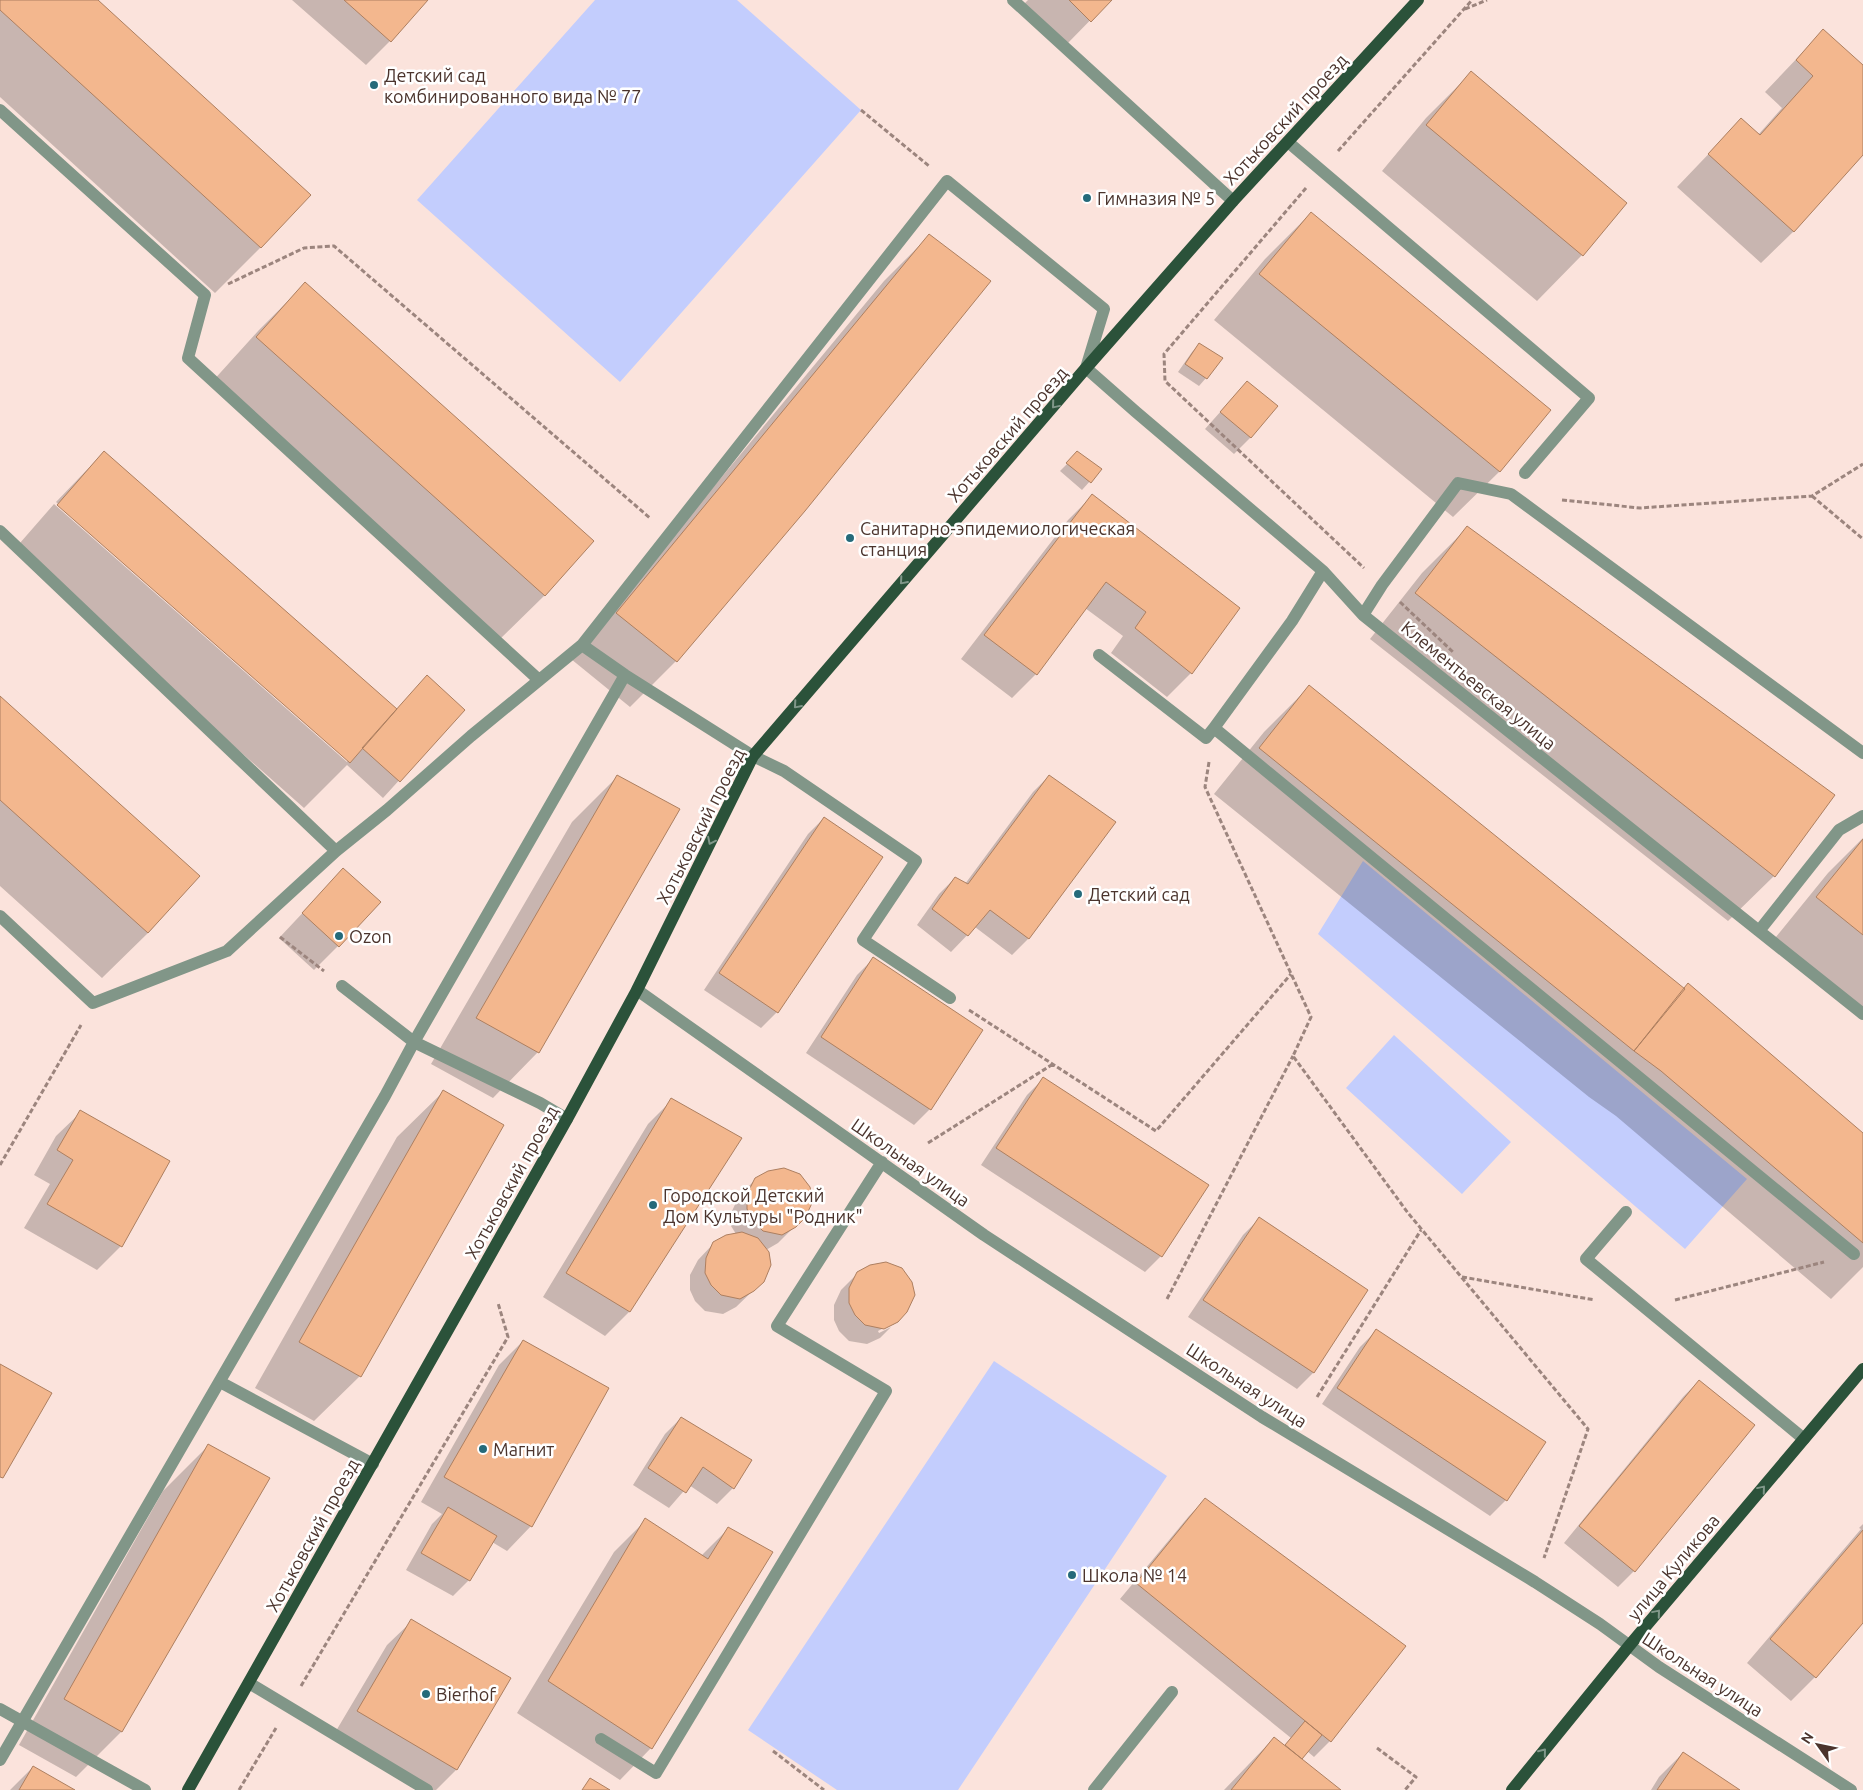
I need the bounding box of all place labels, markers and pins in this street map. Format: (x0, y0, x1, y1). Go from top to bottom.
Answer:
place label: Детский сад комбинированного вида № 77 (384, 65, 641, 106)
marker: Детский сад комбинированного вида № 77 (368, 79, 380, 91)
place label: Гимназия № 5 (1097, 188, 1215, 208)
marker: Гимназия № 5 (1081, 192, 1093, 204)
place label: Санитарно-эпидемиологическая станция (860, 518, 1135, 559)
marker: Санитарно-эпидемиологическая станция (844, 532, 856, 544)
place label: Детский сад (1088, 884, 1190, 904)
marker: Детский сад (1072, 888, 1084, 900)
place label: Ozon (349, 926, 392, 946)
marker: Ozon (333, 930, 345, 942)
place label: Городской Детский Дом Культуры "Родник" (663, 1185, 863, 1226)
marker: Городской Детский Дом Культуры "Родник" (647, 1199, 659, 1211)
place label: Магнит (493, 1439, 554, 1459)
marker: Магнит (477, 1443, 489, 1455)
place label: Школа № 14 (1082, 1565, 1187, 1585)
marker: Школа № 14 (1066, 1569, 1078, 1581)
place label: Bierhof (436, 1684, 496, 1704)
marker: Bierhof (420, 1688, 432, 1700)

